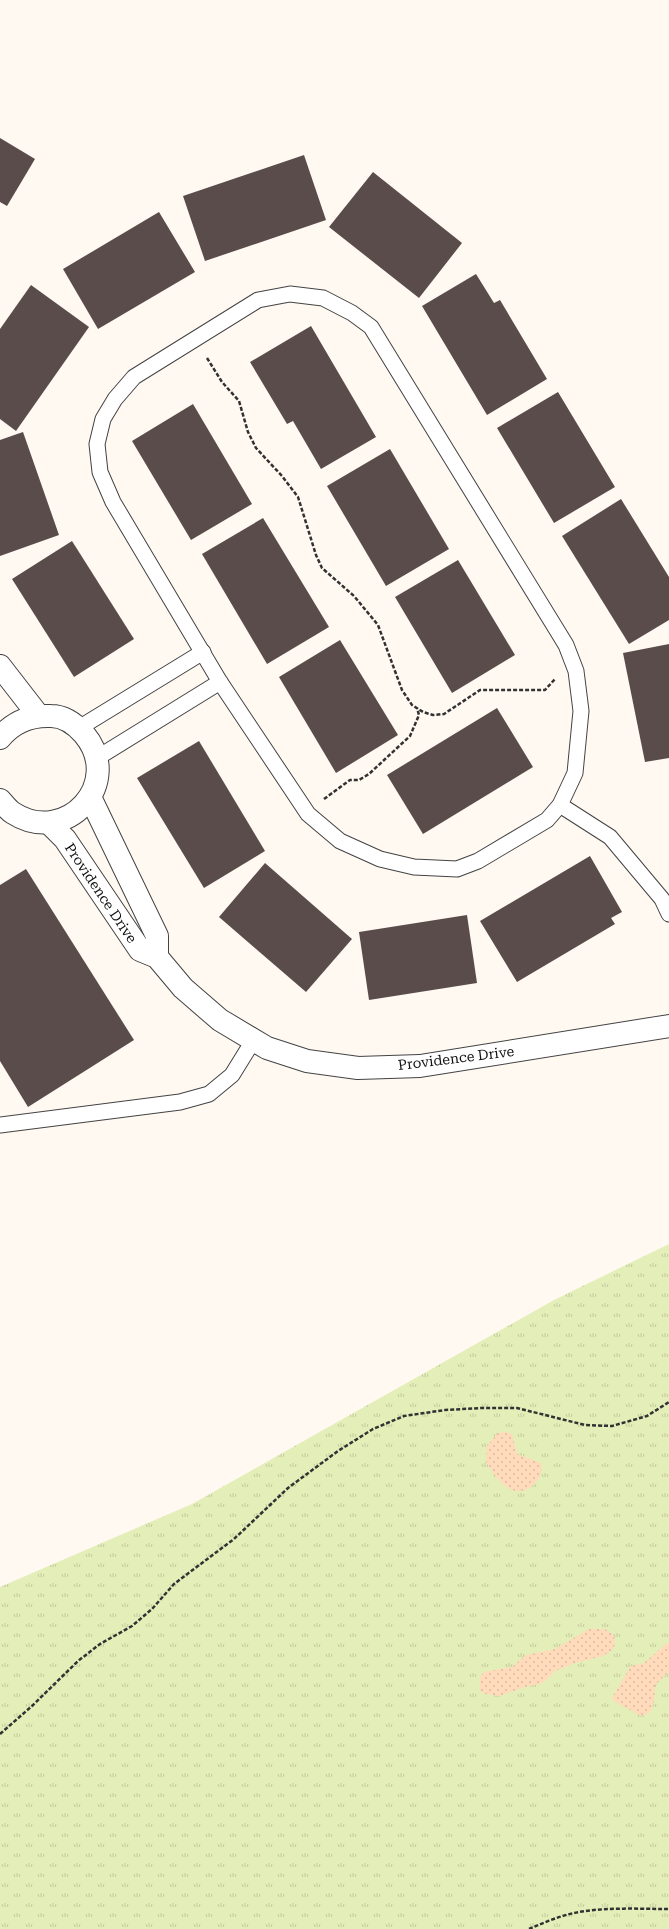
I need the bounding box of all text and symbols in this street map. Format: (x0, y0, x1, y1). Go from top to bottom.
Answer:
street label: Providence Drive (62, 840, 140, 946)
street label: Providence Drive (397, 1043, 515, 1073)

